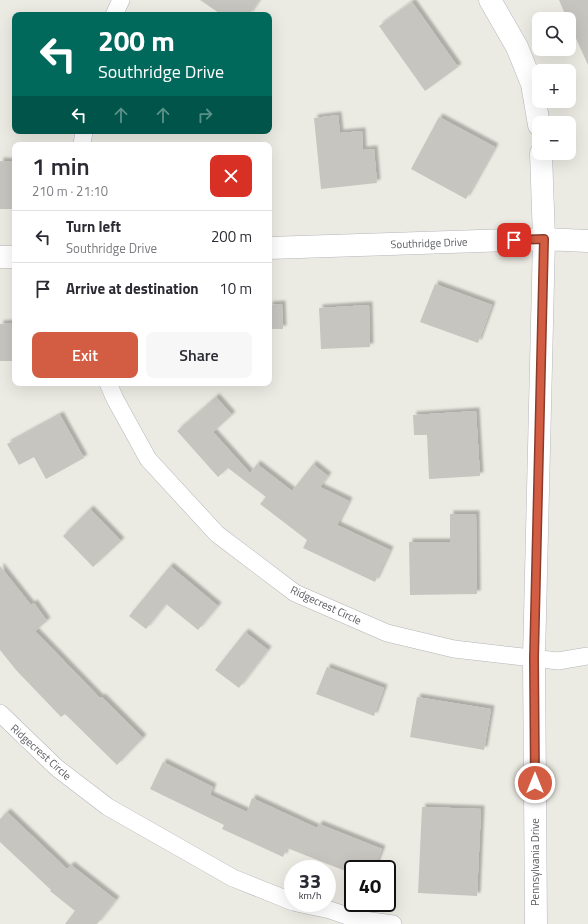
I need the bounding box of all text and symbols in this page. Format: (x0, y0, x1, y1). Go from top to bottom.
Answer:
map controls (532, 12, 576, 160)
button: search (532, 12, 576, 56)
text: 200 m (98, 19, 175, 62)
icon: left (32, 28, 84, 80)
text: Southridge Drive (98, 58, 224, 85)
button: + (532, 64, 576, 108)
icon: left (68, 104, 90, 126)
icon: ahead (110, 104, 132, 126)
icon: ahead (152, 104, 174, 126)
icon: right (194, 104, 216, 126)
button: − (532, 116, 576, 160)
text: 1 min (32, 148, 90, 184)
button: close (210, 155, 252, 197)
text: 210 m · 21:10 (32, 181, 108, 201)
text: Turn left (66, 215, 121, 238)
pin (497, 223, 531, 257)
text: 200 m (211, 225, 252, 248)
icon: left (32, 226, 54, 248)
icon: arrive (503, 229, 525, 251)
street label: Southridge Drive (390, 234, 468, 252)
text: Southridge Drive (66, 238, 157, 258)
text: Arrive at destination (66, 277, 199, 300)
text: 10 m (219, 277, 252, 300)
icon: arrive (32, 278, 54, 300)
button: Exit (32, 332, 138, 378)
button: Share (146, 332, 252, 378)
street label: Ridgecrest Circle (288, 582, 365, 629)
street label: Ridgecrest Circle (7, 720, 75, 784)
position arrow (514, 762, 556, 804)
street label: Pennsylvania Drive (527, 818, 543, 906)
speed limit sign: 40 (344, 860, 396, 912)
text: 33 (299, 865, 321, 896)
text: km/h (299, 888, 321, 903)

